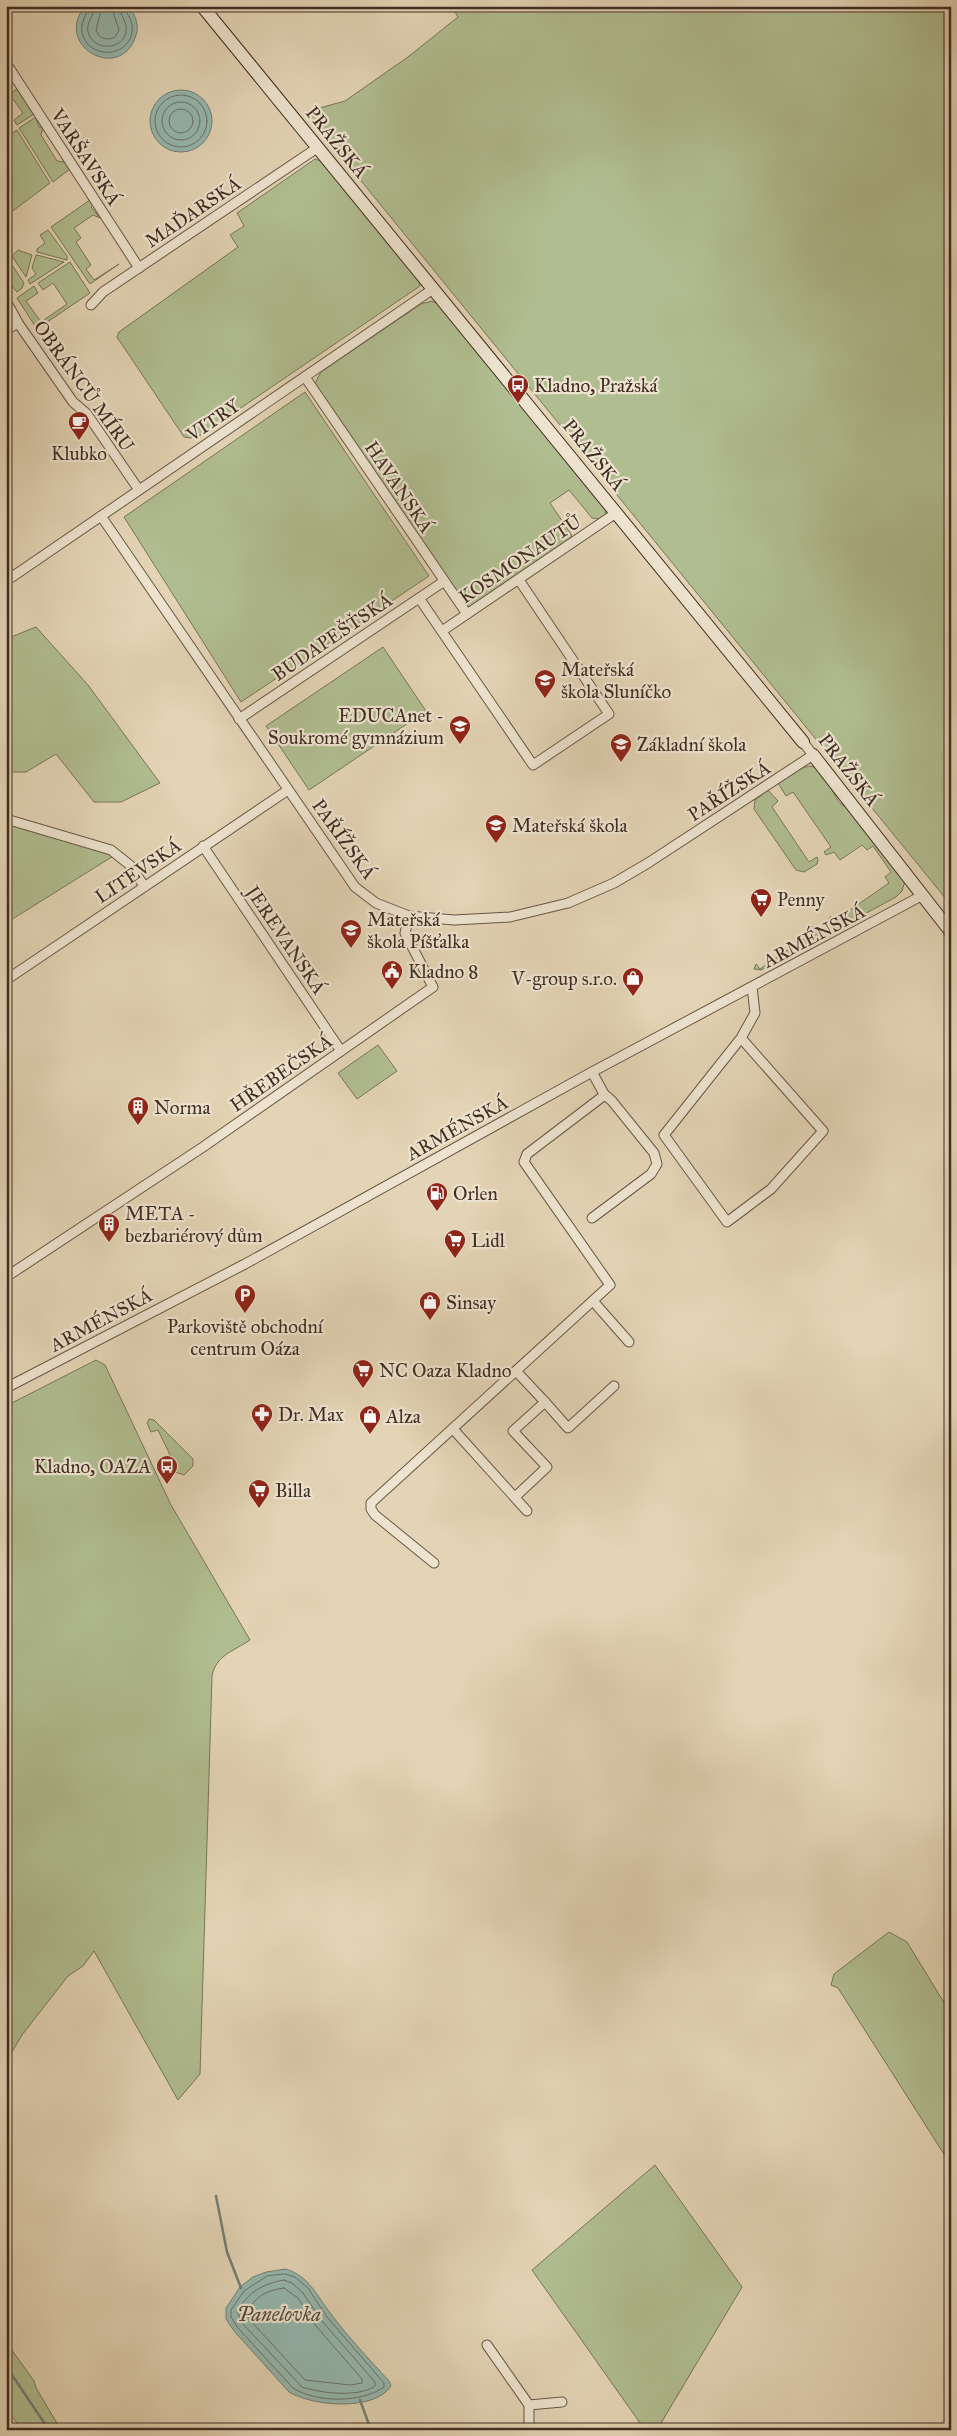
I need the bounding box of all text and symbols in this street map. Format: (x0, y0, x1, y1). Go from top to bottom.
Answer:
street label: PRAŽSKÁ (301, 101, 374, 183)
street label: VARŠAVSKÁ (46, 103, 127, 210)
street label: MAĎARSKÁ (140, 171, 245, 252)
street label: OBRÁNCŮ MÍRU (29, 315, 140, 456)
bus stop icon: Kladno, Pražská (506, 373, 530, 404)
place label: Kladno, Pražská (534, 374, 659, 397)
street label: VITRY (181, 393, 245, 447)
cafe icon: Klubko (67, 410, 91, 441)
street label: PRAŽSKÁ (558, 414, 631, 496)
street label: HAVANSKÁ (360, 436, 439, 537)
place label: Klubko (51, 442, 107, 465)
street label: KOSMONAUTŮ (454, 509, 586, 608)
street label: BUDAPEŠŤSKÁ (267, 587, 397, 686)
place label: Mateřská škola Sluníčko (561, 658, 672, 703)
school or university icon: Mateřská škola Sluníčko (533, 668, 557, 699)
place label: EDUCAnet - Soukromé gymnázium (268, 704, 444, 750)
school or university icon: EDUCAnet - Soukromé gymnázium (448, 714, 472, 745)
street label: PRAŽSKÁ (813, 728, 885, 811)
school or university icon: Základní škola (609, 732, 633, 763)
place label: Základní škola (637, 733, 747, 756)
street label: PAŘÍŽSKÁ (683, 755, 775, 826)
street label: PAŘÍŽSKÁ (307, 794, 382, 884)
school or university icon: Mateřská škola (484, 813, 508, 844)
place label: Mateřská škola (512, 814, 628, 837)
street label: LITEVSKÁ (90, 833, 186, 908)
street label: JEREVANSKÁ (239, 879, 332, 999)
supermarket icon: Penny (749, 887, 773, 918)
place label: Penny (777, 888, 826, 911)
street label: ARMÉNSKÁ (758, 898, 869, 973)
place label: Mateřská škola Píšťalka (367, 908, 470, 953)
school or university icon: Mateřská škola Píšťalka (339, 918, 363, 949)
public building icon: Kladno 8 (380, 959, 404, 990)
place label: Kladno 8 (408, 960, 478, 983)
shop icon: V-group s.r.o. (621, 966, 645, 997)
place label: V-group s.r.o. (510, 967, 617, 991)
street label: HŘEBEČSKÁ (225, 1028, 337, 1117)
street label: ARMÉNSKÁ (401, 1090, 512, 1166)
building icon: Norma (126, 1095, 150, 1126)
place label: Norma (154, 1096, 212, 1119)
fuel station icon: Orlen (425, 1181, 449, 1212)
place label: Orlen (453, 1182, 498, 1205)
place label: META - bezbariérový dům (125, 1202, 263, 1247)
building icon: META - bezbariérový dům (97, 1212, 121, 1243)
supermarket icon: Lidl (443, 1228, 467, 1259)
place label: Lidl (471, 1229, 506, 1252)
street label: ARMÉNSKÁ (45, 1282, 156, 1357)
parking icon: Parkoviště obchodní centrum Oáza (233, 1283, 257, 1314)
shop icon: Sinsay (418, 1290, 442, 1321)
place label: Sinsay (446, 1291, 497, 1314)
place label: Parkoviště obchodní centrum Oáza (167, 1315, 324, 1360)
supermarket icon: NC Oaza Kladno (351, 1358, 375, 1389)
place label: NC Oaza Kladno (379, 1359, 512, 1382)
pharmacy icon: Dr. Max (250, 1402, 274, 1433)
place label: Dr. Max (278, 1403, 344, 1426)
shop icon: Alza (358, 1404, 382, 1435)
place label: Alza (385, 1405, 422, 1428)
bus stop icon: Kladno, OAZA (155, 1454, 179, 1485)
place label: Kladno, OAZA (34, 1455, 151, 1478)
supermarket icon: Billa (247, 1478, 271, 1509)
place label: Billa (275, 1479, 312, 1502)
water label: Panelovka (237, 2302, 321, 2326)

